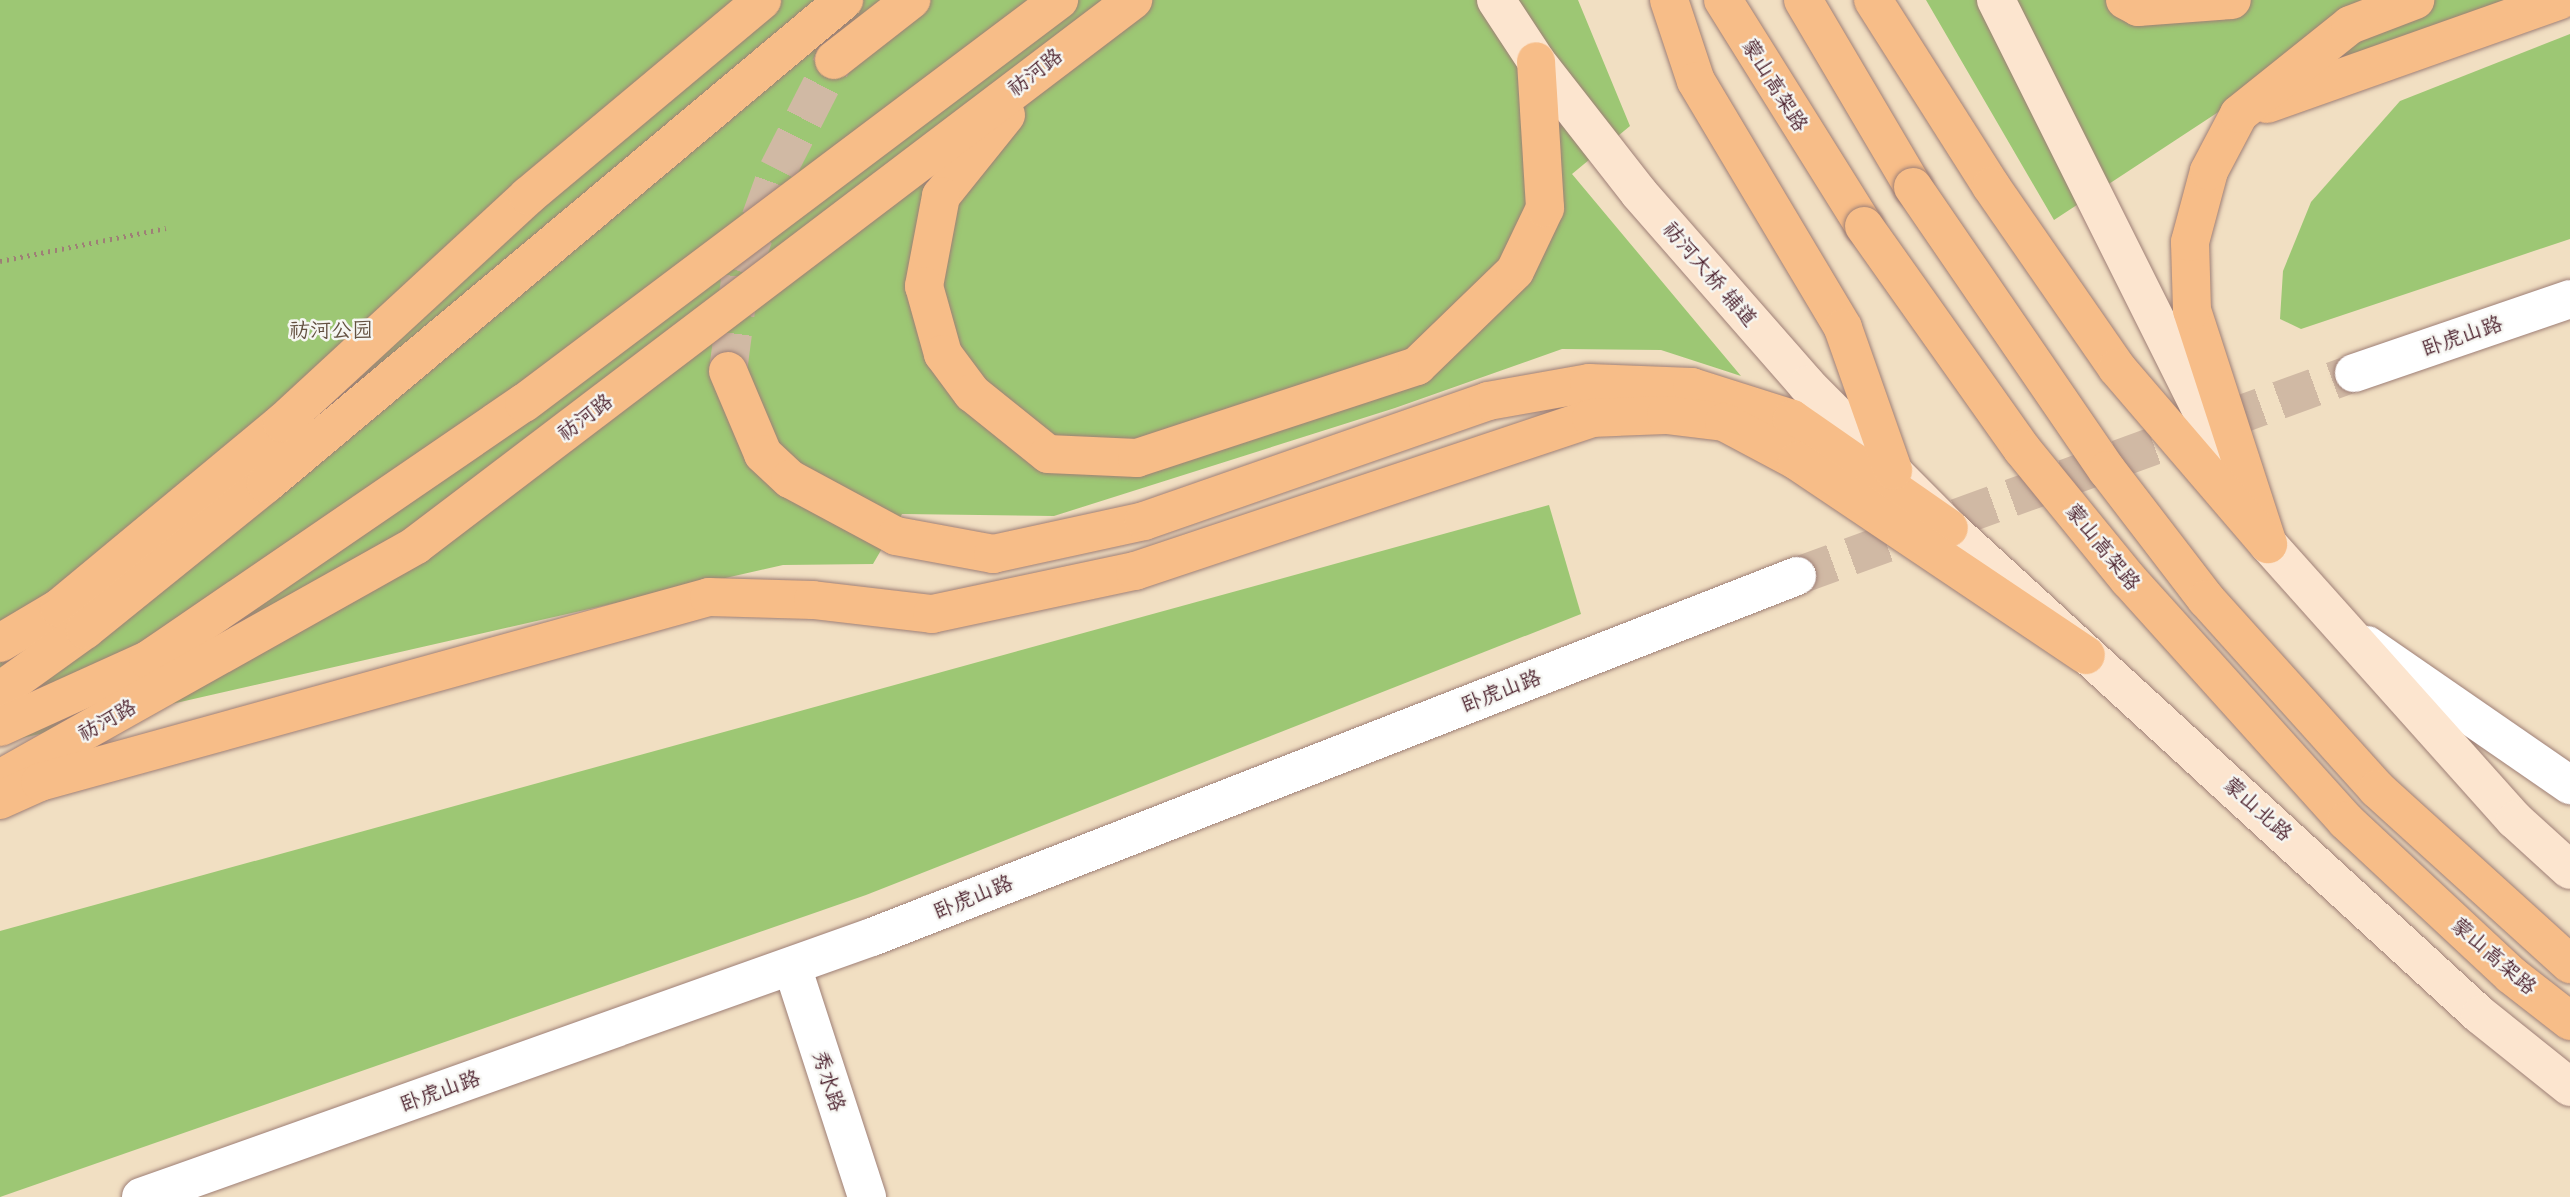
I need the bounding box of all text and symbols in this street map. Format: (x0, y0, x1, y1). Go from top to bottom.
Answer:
street label: 蒙山高架路 (1736, 34, 1814, 136)
street label: 祊河路 (1002, 43, 1068, 101)
street label: 祊河大桥 辅道 (1658, 216, 1762, 332)
street label: 卧虎山路 (2418, 310, 2506, 362)
park label: 祊河公园 (289, 317, 373, 343)
street label: 祊河路 (552, 388, 618, 446)
street label: 蒙山高架路 (2060, 498, 2146, 596)
street label: 卧虎山路 (1457, 664, 1545, 718)
street label: 祊河路 (73, 694, 141, 746)
street label: 蒙山北路 (2218, 772, 2298, 846)
street label: 卧虎山路 (929, 870, 1017, 924)
street label: 蒙山高架路 (2446, 912, 2542, 1000)
street label: 秀水路 (807, 1047, 851, 1115)
street label: 卧虎山路 (396, 1065, 484, 1117)

